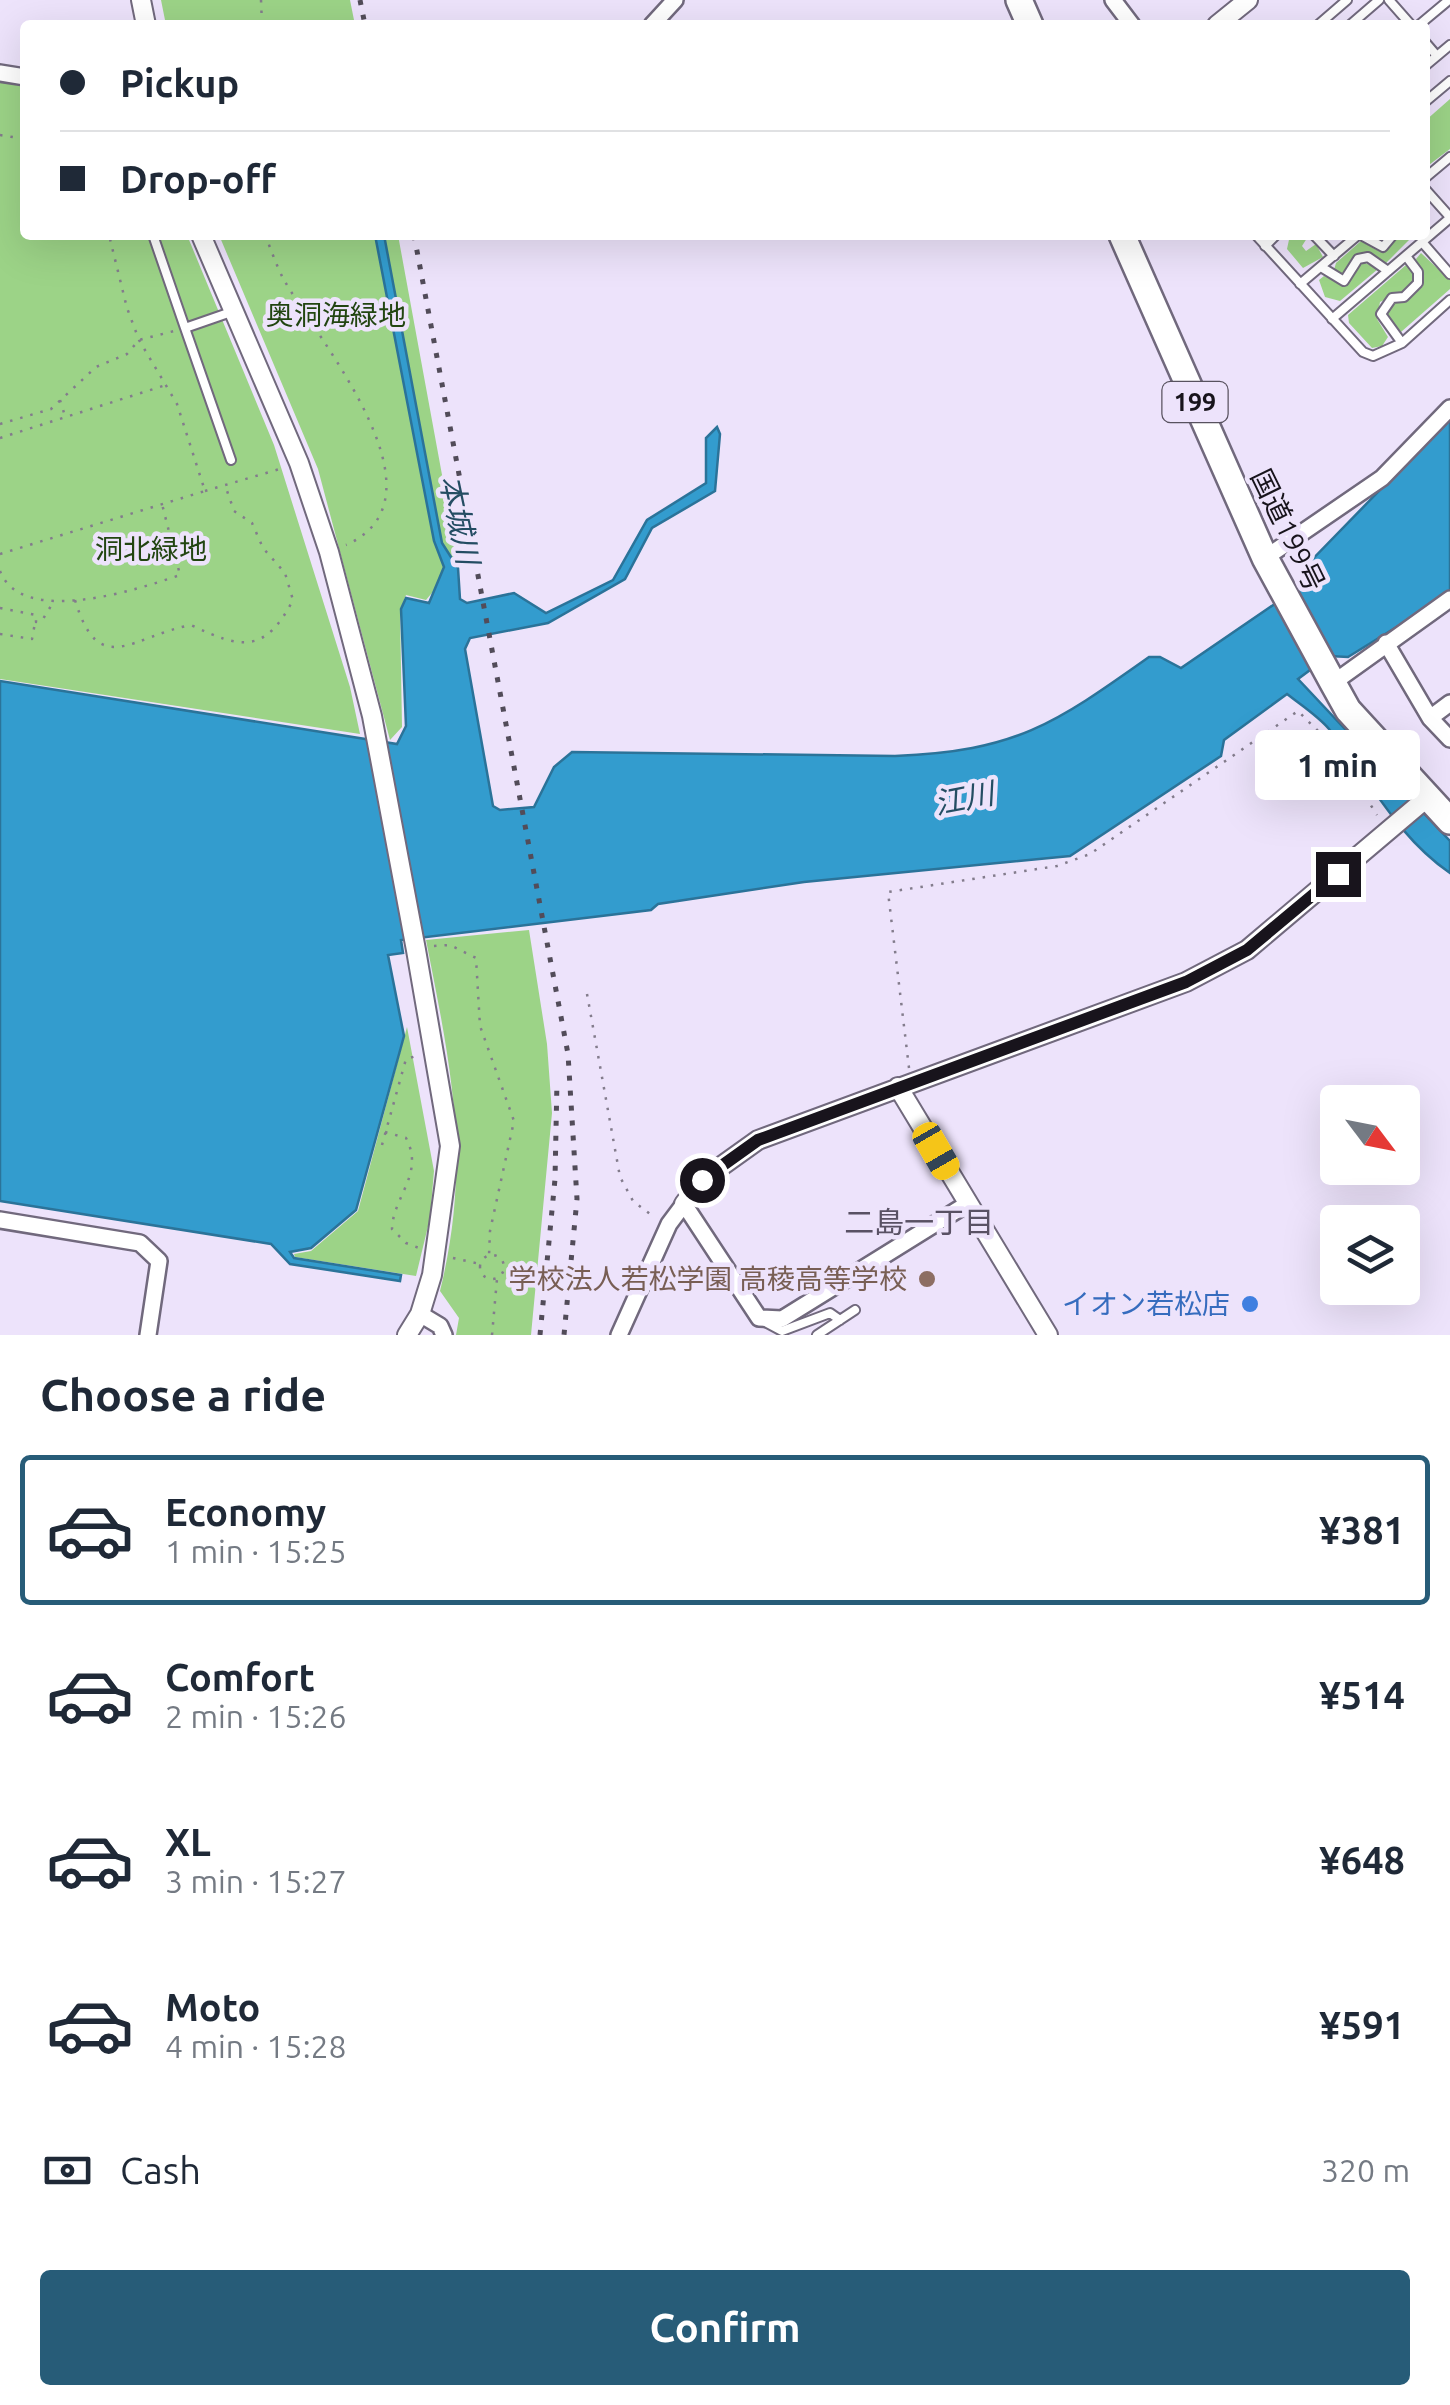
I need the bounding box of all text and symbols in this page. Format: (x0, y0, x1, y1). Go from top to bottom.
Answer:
text: Pickup (120, 62, 239, 104)
text: Drop-off (120, 158, 276, 200)
park label: 奥洞海緑地 (266, 299, 406, 330)
road number: 199 (1162, 382, 1228, 422)
street label: 国道199号 (1246, 464, 1331, 596)
water label: 本城川 (434, 472, 487, 570)
park label: 洞北緑地 (95, 533, 207, 564)
callout: 1 min (1256, 729, 1420, 799)
text: 1 min (1297, 747, 1378, 783)
water label: 江川 (931, 775, 999, 820)
route end (1316, 852, 1361, 897)
north arrow (1320, 1085, 1420, 1185)
map controls (1320, 1085, 1420, 1305)
car (908, 1118, 964, 1184)
route start (680, 1158, 725, 1203)
district label: 二島一丁目 (844, 1205, 994, 1239)
button: layers (1320, 1205, 1420, 1305)
place label: 学校法人若松学園 高稜高等学校 (509, 1263, 907, 1294)
marker: 学校法人若松学園 高稜高等学校 (916, 1268, 938, 1290)
place label: イオン若松店 (1062, 1288, 1230, 1319)
marker: イオン若松店 (1239, 1293, 1261, 1315)
text: Choose a ride (40, 1369, 326, 1420)
icon: car (45, 1485, 135, 1575)
text: Economy (165, 1491, 326, 1533)
text: ¥381 (1319, 1509, 1405, 1551)
text: 1 min · 15:25 (165, 1533, 347, 1569)
icon: car (45, 1650, 135, 1740)
text: Comfort (165, 1656, 315, 1698)
text: ¥514 (1319, 1674, 1405, 1716)
text: 2 min · 15:26 (165, 1698, 347, 1734)
icon: car (45, 1815, 135, 1905)
text: XL (165, 1821, 211, 1863)
text: ¥648 (1319, 1839, 1405, 1881)
text: 3 min · 15:27 (165, 1863, 347, 1899)
icon: car (45, 1980, 135, 2070)
text: Moto (165, 1986, 260, 2028)
text: ¥591 (1319, 2004, 1405, 2046)
text: 4 min · 15:28 (165, 2028, 347, 2064)
icon: cash (40, 2143, 95, 2198)
text: Cash (120, 2149, 201, 2191)
text: 320 m (1321, 2152, 1410, 2188)
button: Confirm (40, 2270, 1410, 2385)

